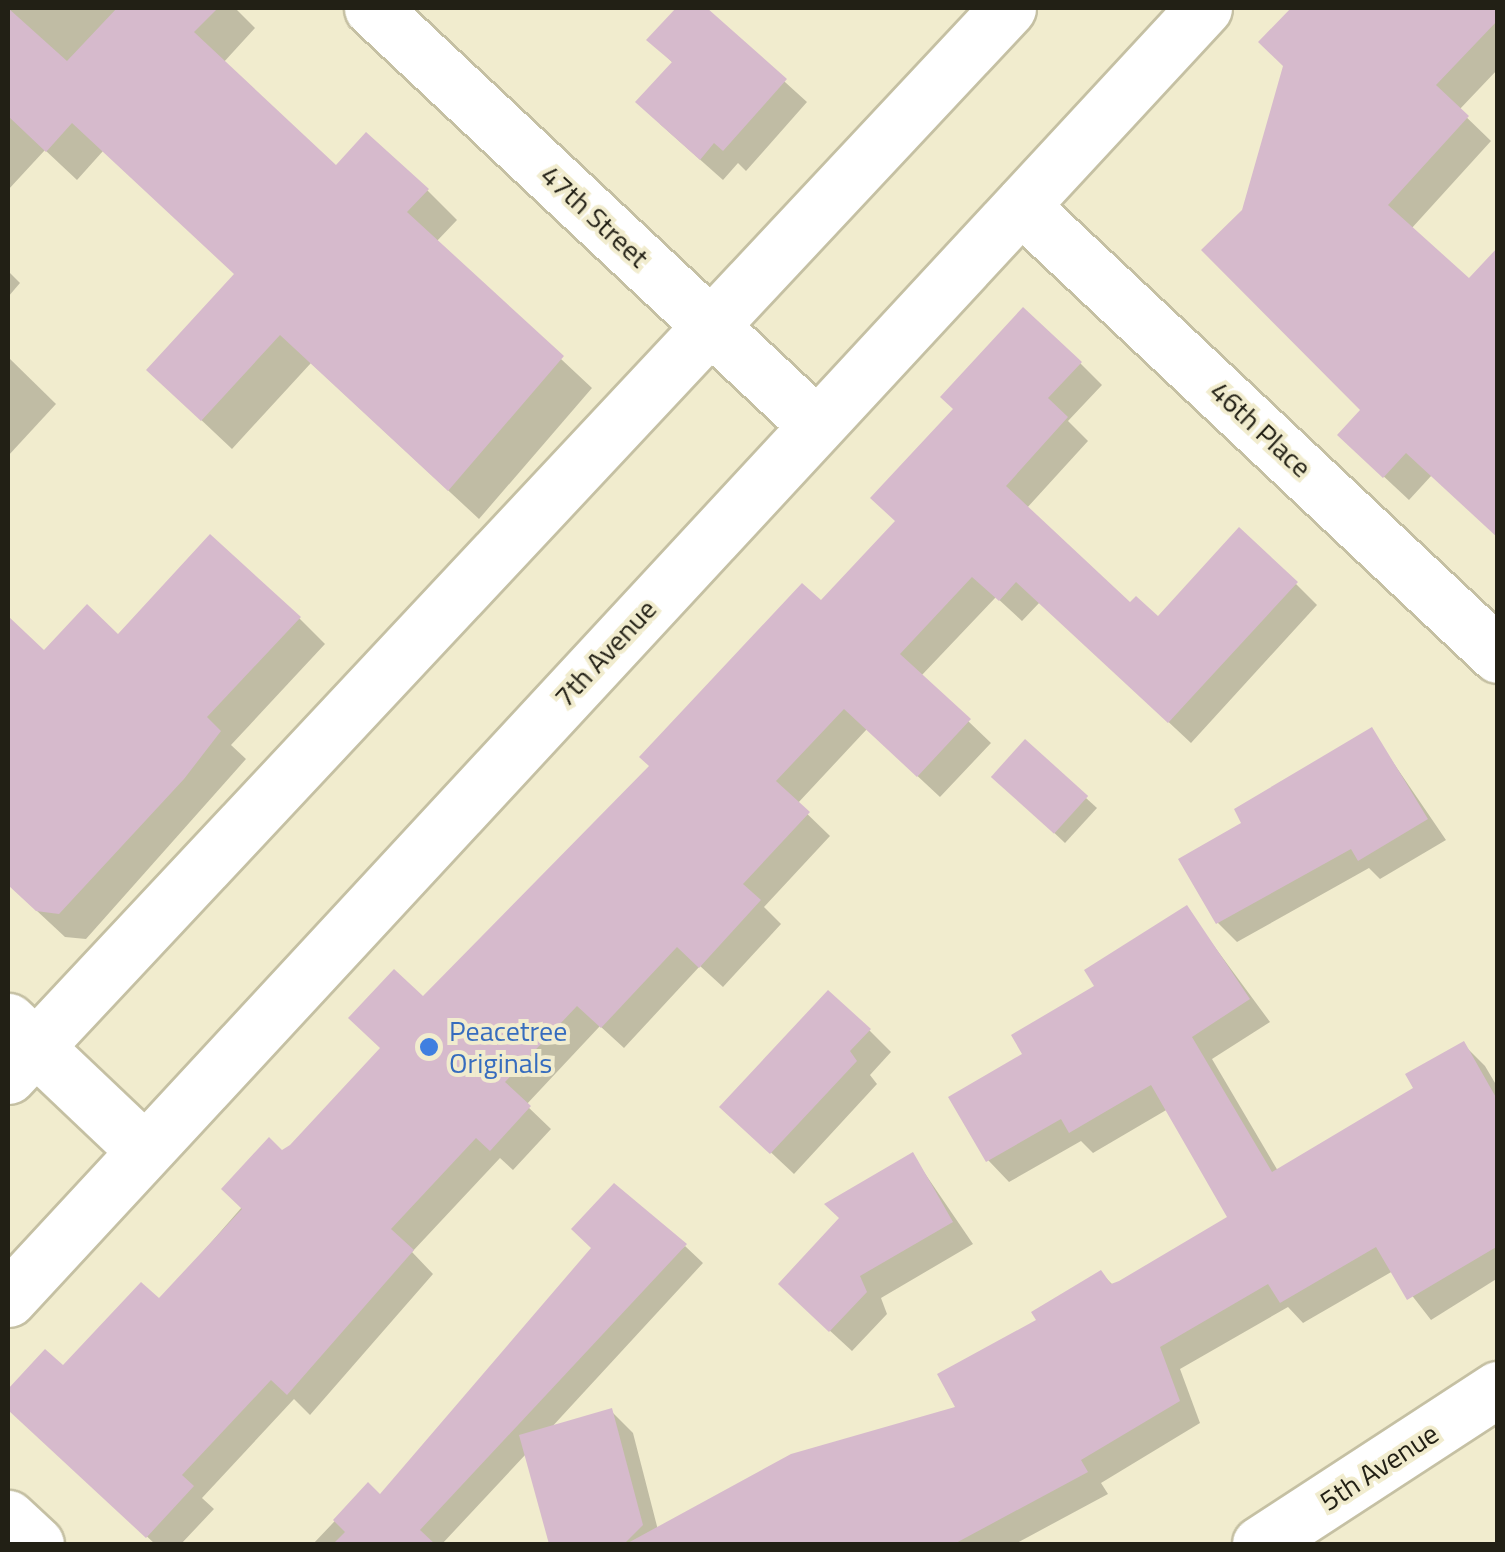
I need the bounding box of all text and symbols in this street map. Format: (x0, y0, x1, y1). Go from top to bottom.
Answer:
street label: 47th Street (534, 158, 656, 274)
street label: 46th Place (1204, 374, 1318, 484)
street label: 7th Avenue (547, 592, 663, 714)
place label: Peacetree Originals (449, 1014, 567, 1080)
marker: Peacetree Originals (418, 1036, 440, 1058)
street label: 5th Avenue (1314, 1416, 1444, 1518)

